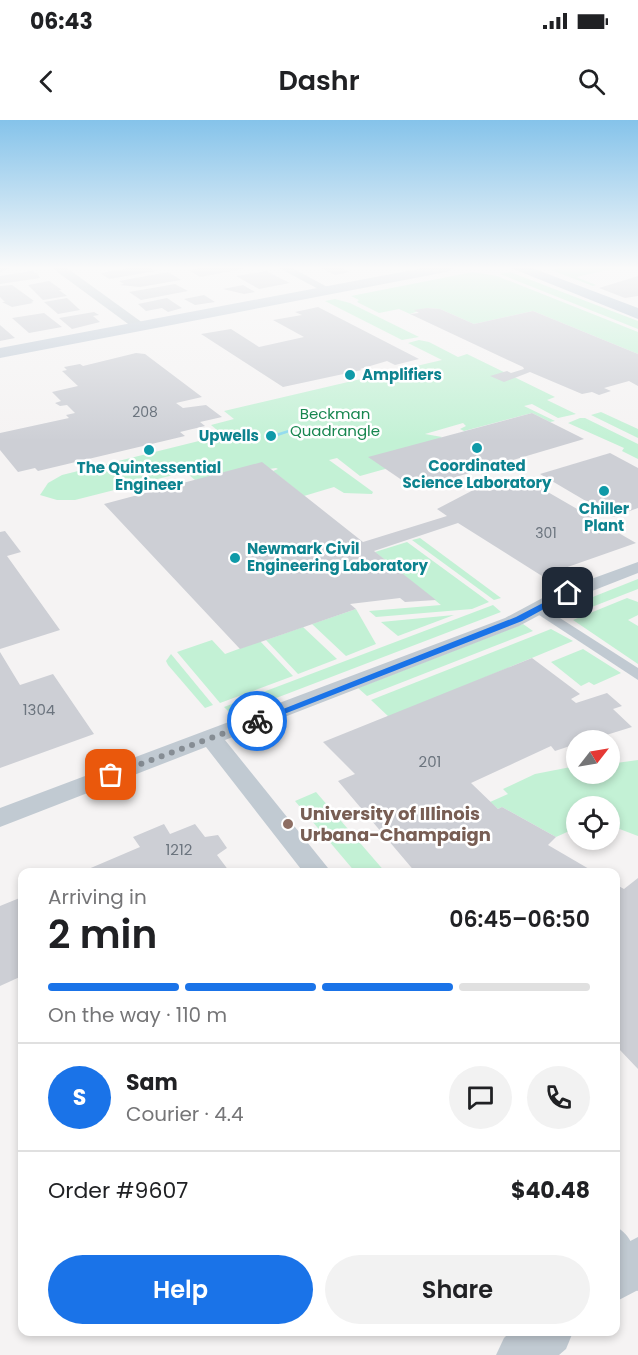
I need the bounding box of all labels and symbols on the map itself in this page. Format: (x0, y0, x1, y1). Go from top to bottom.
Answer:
place label: Amplifiers (362, 364, 442, 385)
marker: Amplifiers (343, 368, 357, 382)
house number: 208 (132, 402, 158, 422)
park label: Beckman Quadrangle (290, 403, 380, 441)
place label: Upwells (199, 425, 259, 446)
marker: Upwells (264, 429, 278, 443)
marker: Coordinated Science Laboratory (470, 441, 484, 455)
marker: The Quintessential Engineer (142, 443, 156, 457)
place label: Coordinated Science Laboratory (403, 455, 552, 493)
place label: The Quintessential Engineer (77, 457, 221, 495)
marker: Chiller Plant (597, 484, 611, 498)
place label: Chiller Plant (579, 498, 630, 536)
house number: 301 (535, 523, 557, 543)
place label: Newmark Civil Engineering Laboratory (247, 538, 428, 576)
marker: Newmark Civil Engineering Laboratory (228, 551, 242, 565)
pin (542, 567, 593, 618)
courier (227, 691, 287, 751)
house number: 1304 (23, 699, 55, 720)
north arrow (566, 730, 620, 784)
pin (85, 749, 136, 800)
house number: 201 (419, 751, 441, 772)
place label: University of Illinois Urbana-Champaign (300, 801, 491, 847)
marker: University of Illinois Urbana-Champaign (281, 817, 295, 831)
house number: 1212 (166, 839, 192, 860)

